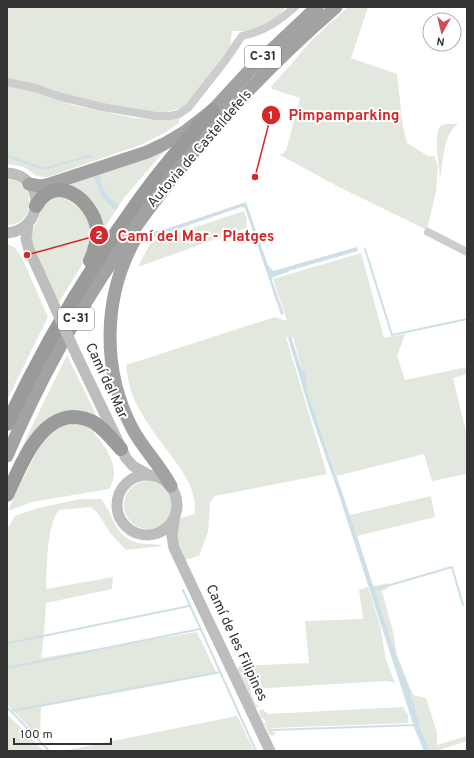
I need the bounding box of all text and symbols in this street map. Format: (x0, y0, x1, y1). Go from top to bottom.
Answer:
north arrow (422, 12, 462, 52)
text: N (436, 33, 446, 48)
road number: C-31 (245, 46, 281, 68)
street label: Autovia de Castelldefels (144, 87, 256, 211)
callout: Pimpamparking (261, 101, 408, 128)
text: Pimpamparking (288, 107, 400, 126)
text: 1 (269, 108, 273, 124)
callout: Camí del Mar - Platges (89, 222, 282, 249)
text: 2 (95, 228, 103, 244)
text: Camí del Mar - Platges (118, 228, 274, 247)
road number: C-31 (58, 308, 94, 330)
street label: Camí del Mar (81, 340, 131, 422)
street label: Camí de les Filipines (201, 582, 271, 704)
scale bar (14, 720, 111, 746)
text: 100 m (20, 727, 53, 743)

